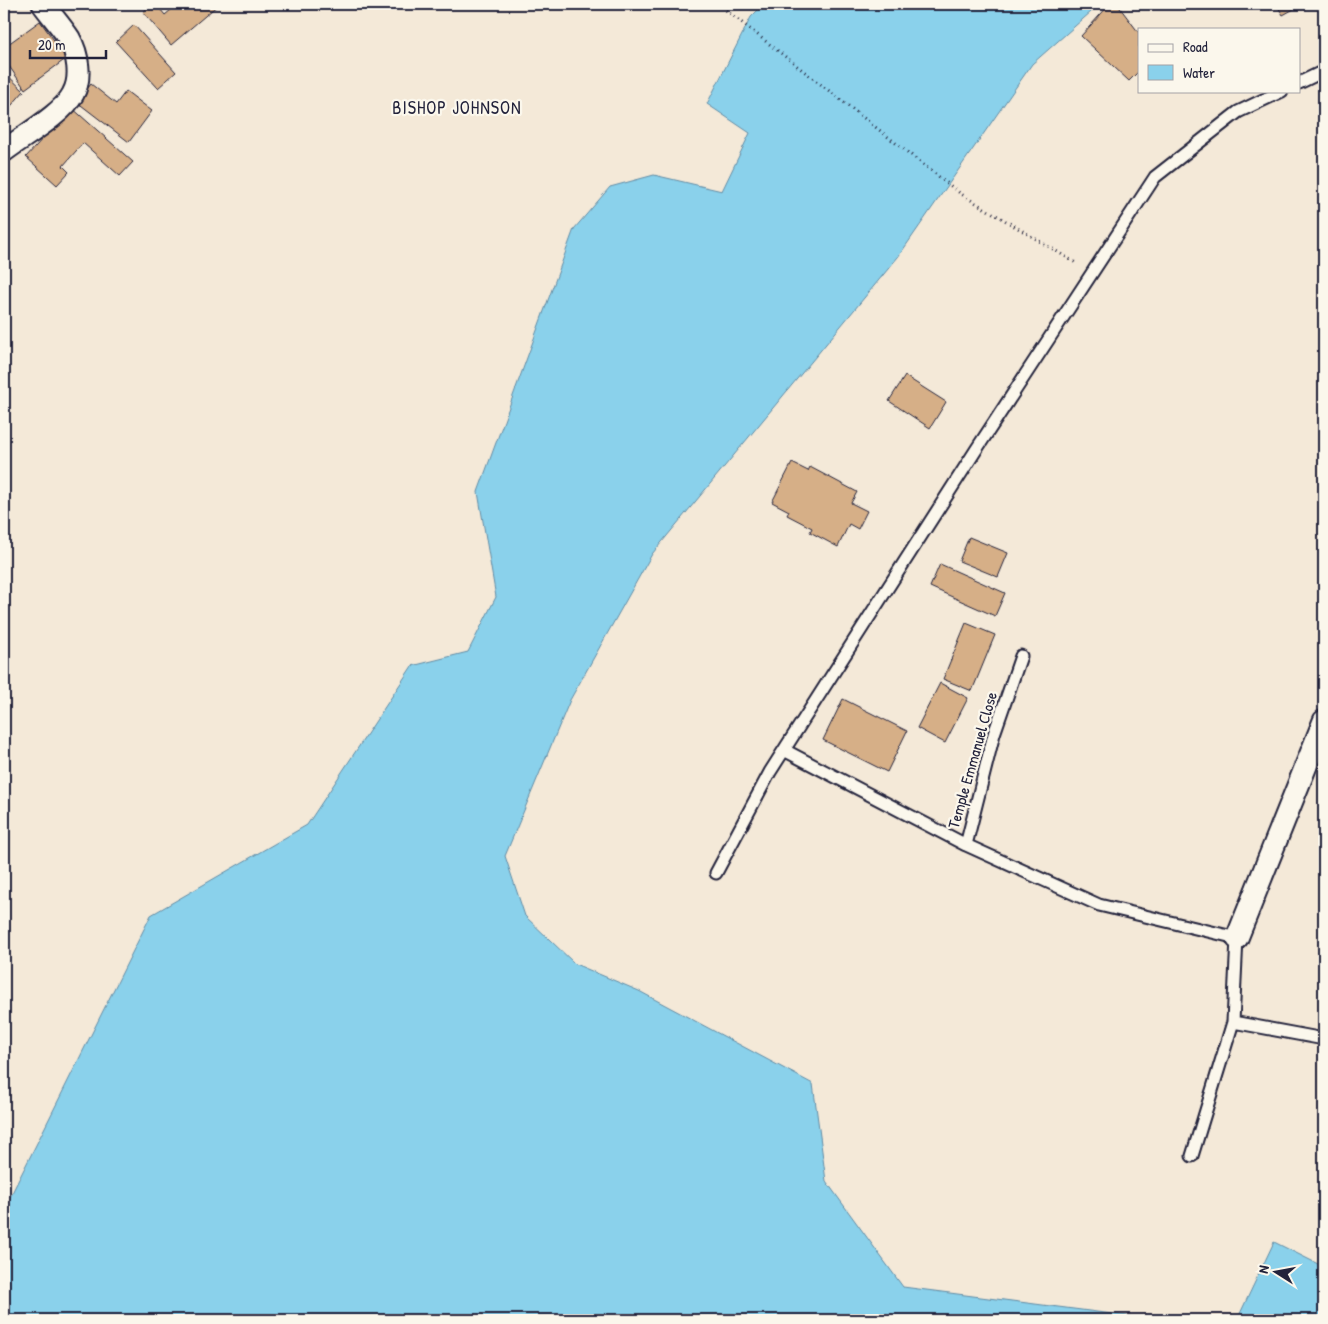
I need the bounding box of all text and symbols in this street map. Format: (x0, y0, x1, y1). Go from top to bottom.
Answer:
scale bar (30, 28, 106, 60)
legend (1138, 28, 1300, 92)
text: 20 m (38, 34, 65, 55)
text: Road (1183, 36, 1208, 57)
text: Water (1183, 62, 1215, 83)
district label: BISHOP JOHNSON (392, 95, 522, 120)
street label: Temple Emmanuel Close (942, 689, 1002, 831)
north arrow (1250, 1246, 1300, 1296)
text: N (1253, 1263, 1273, 1275)

